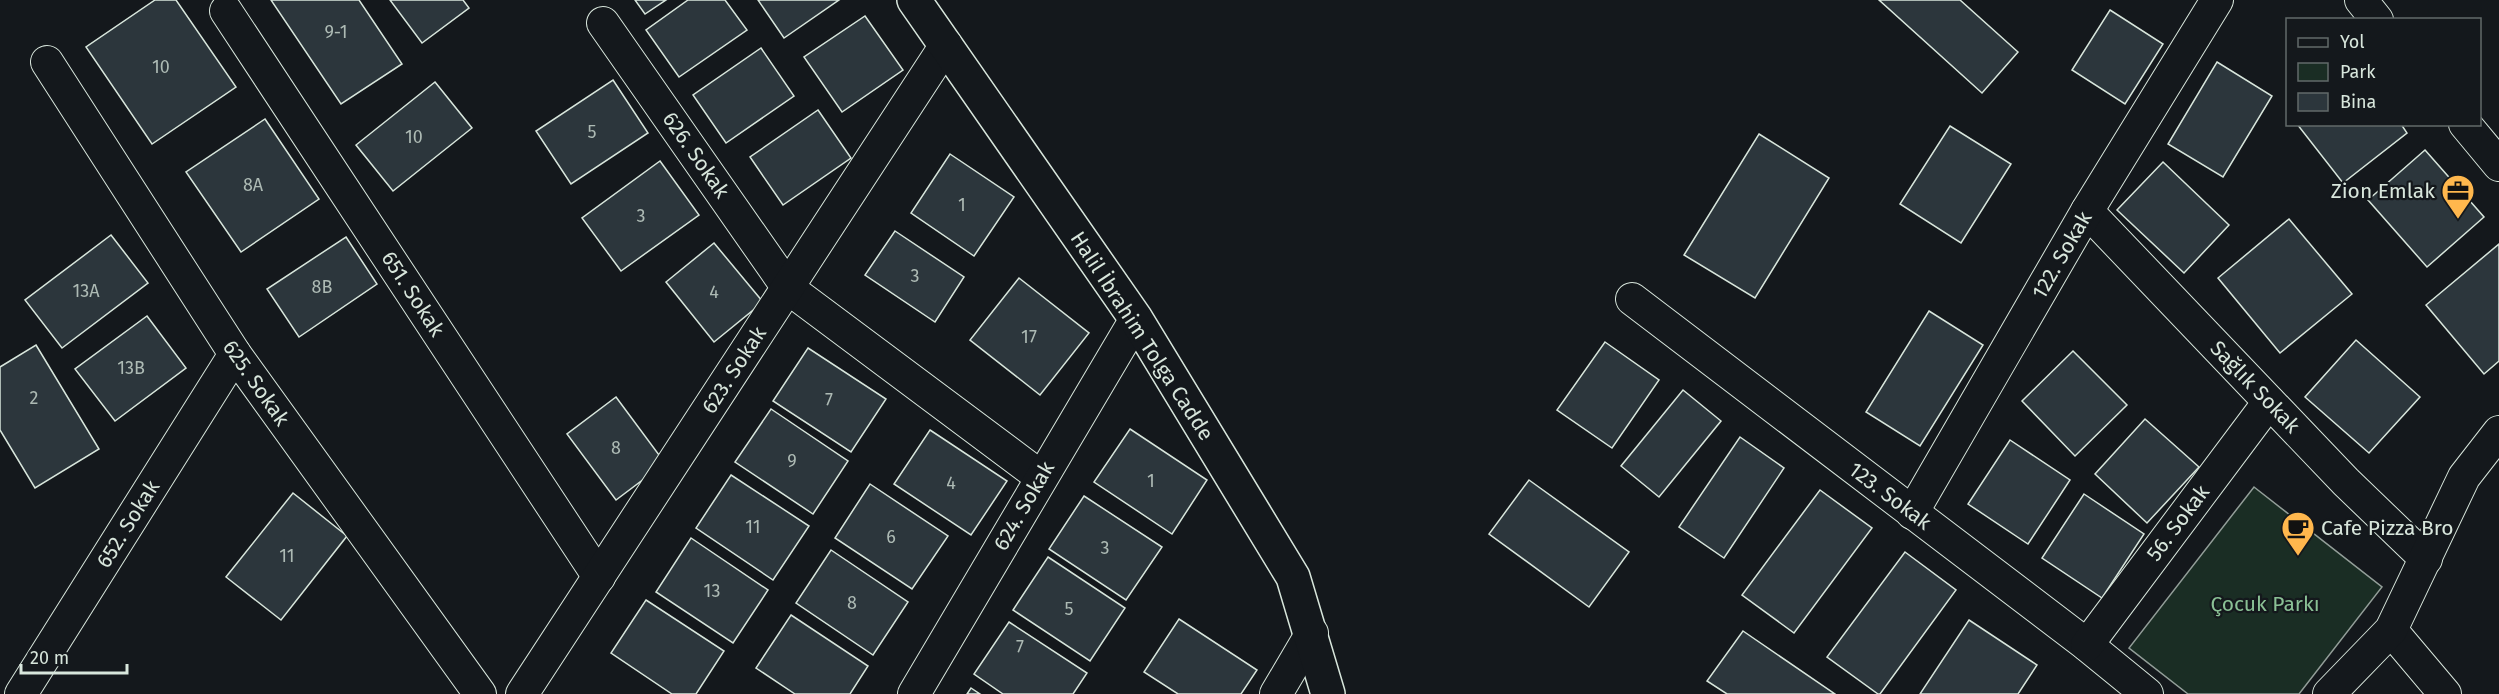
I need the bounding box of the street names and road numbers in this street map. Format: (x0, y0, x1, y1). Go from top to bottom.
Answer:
street label: 626. Sokak (657, 107, 735, 203)
street label: 122. Sokak (2027, 206, 2098, 303)
street label: Halil İbrahim Tolga Cadde (1065, 227, 1219, 445)
street label: 651. Sokak (376, 246, 450, 342)
street label: 623. Sokak (696, 321, 772, 418)
street label: 625. Sokak (217, 335, 295, 431)
street label: Sağlık Sokak (2205, 335, 2306, 439)
street label: 624. Sokak (988, 456, 1060, 555)
street label: 123. Sokak (1844, 456, 1937, 536)
street label: 652. Sokak (91, 475, 165, 573)
street label: 56. Sokak (2141, 480, 2215, 566)

